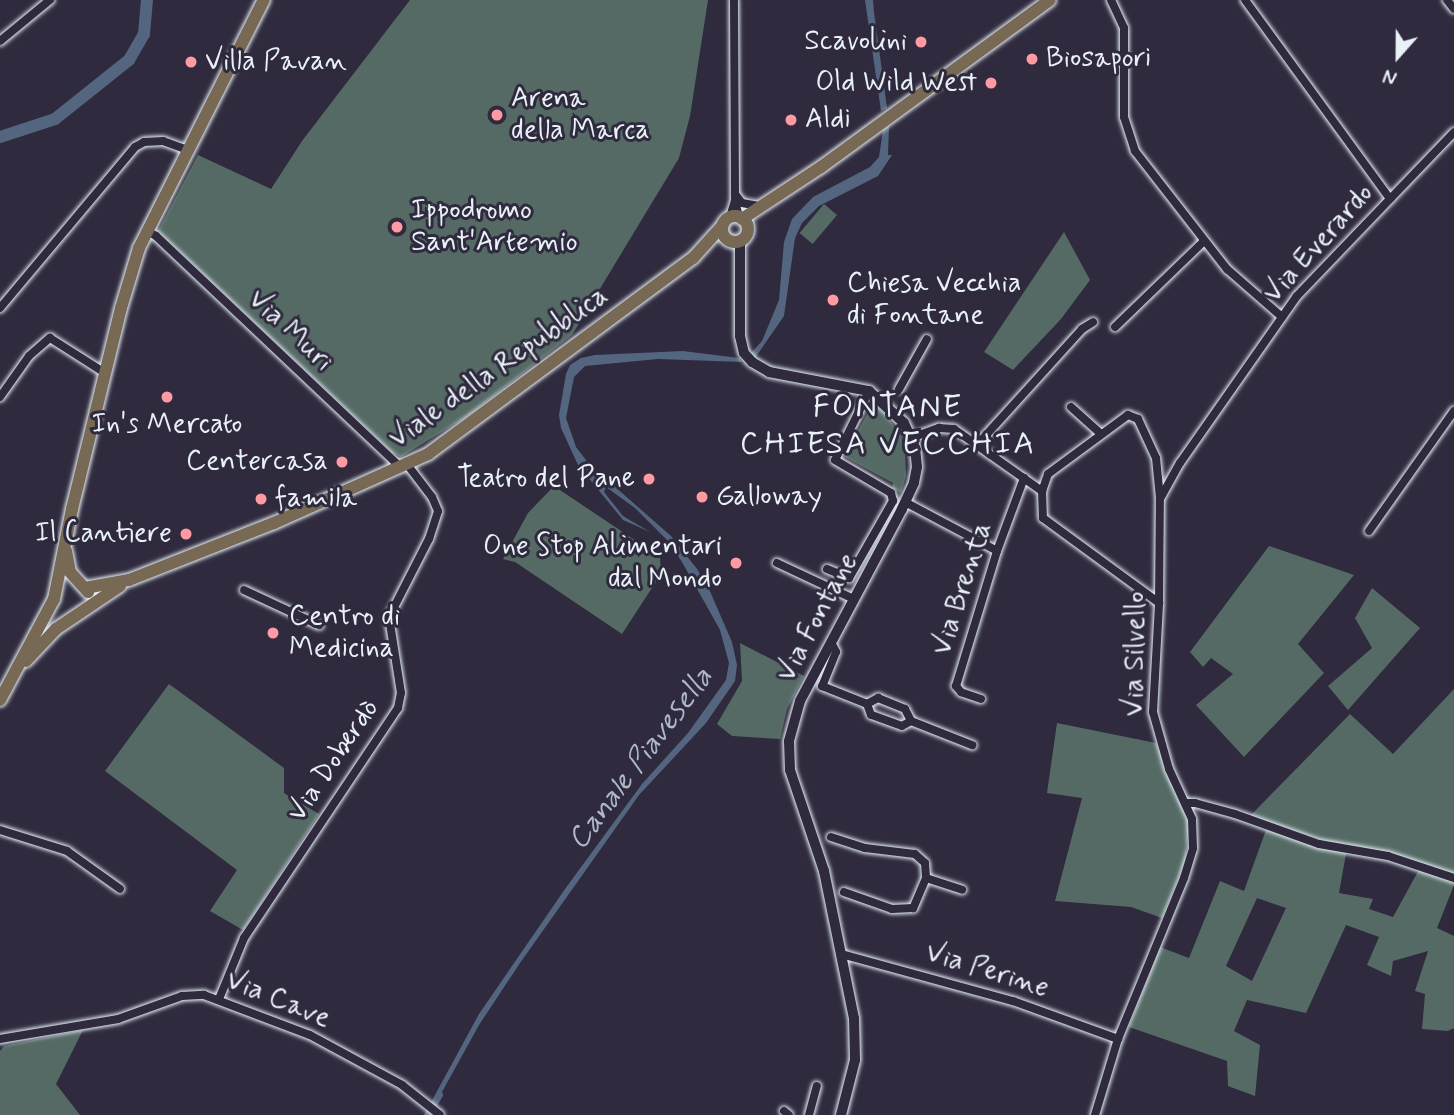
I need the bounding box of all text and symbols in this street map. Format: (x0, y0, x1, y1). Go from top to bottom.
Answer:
north arrow (1363, 21, 1433, 91)
place label: Scavolini (804, 25, 907, 59)
marker: Scavolini (913, 34, 929, 50)
place label: Biosapori (1046, 42, 1151, 76)
place label: Villa Pavan (205, 45, 342, 79)
marker: Biosapori (1024, 51, 1040, 67)
marker: Villa Pavan (183, 54, 199, 70)
text: N (1380, 62, 1401, 90)
place label: Old Wild West (811, 66, 977, 100)
marker: Old Wild West (983, 75, 999, 91)
place label: Arena della Marca (511, 82, 647, 148)
place label: Aldi (805, 103, 851, 137)
marker: Arena della Marca (489, 107, 505, 123)
marker: Aldi (783, 112, 799, 128)
street label: Via Everardo (1255, 176, 1383, 312)
place label: Ippodromo Sant'Artemio (411, 194, 578, 260)
marker: Ippodromo Sant'Artemio (389, 219, 405, 235)
place label: Chiesa Vecchia di Fontane (847, 267, 1021, 333)
street label: Viale della Repubblica (387, 283, 611, 453)
street label: Via Muri (241, 284, 339, 378)
marker: Chiesa Vecchia di Fontane (825, 292, 841, 308)
marker: In's Mercato (159, 389, 175, 405)
district label: FONTANE CHIESA VECCHIA (743, 389, 1033, 464)
place label: In's Mercato (90, 408, 244, 442)
place label: Centercasa (186, 445, 328, 479)
marker: Centercasa (334, 454, 350, 470)
place label: Teatro del Pane (458, 462, 635, 496)
marker: Teatro del Pane (641, 471, 657, 487)
place label: Galloway (716, 480, 822, 514)
place label: famila (275, 482, 357, 516)
marker: Galloway (694, 489, 710, 505)
marker: famila (253, 491, 269, 507)
place label: Il Cantiere (37, 517, 172, 551)
street label: Via Brenta (926, 518, 1000, 660)
marker: Il Cantiere (178, 526, 194, 542)
place label: One Stop Alimentari dal Mondo (483, 530, 722, 596)
street label: Via Fontane (770, 548, 866, 688)
marker: One Stop Alimentari dal Mondo (728, 555, 744, 571)
street label: Via Silvello (1118, 592, 1154, 716)
place label: Centro di Medicina (289, 600, 400, 666)
marker: Centro di Medicina (263, 623, 283, 643)
water label: Canale Piavesella (561, 661, 721, 857)
street label: Via Doberdò (281, 693, 387, 829)
street label: Via Perine (921, 936, 1053, 1006)
street label: Via Cave (222, 965, 334, 1035)

